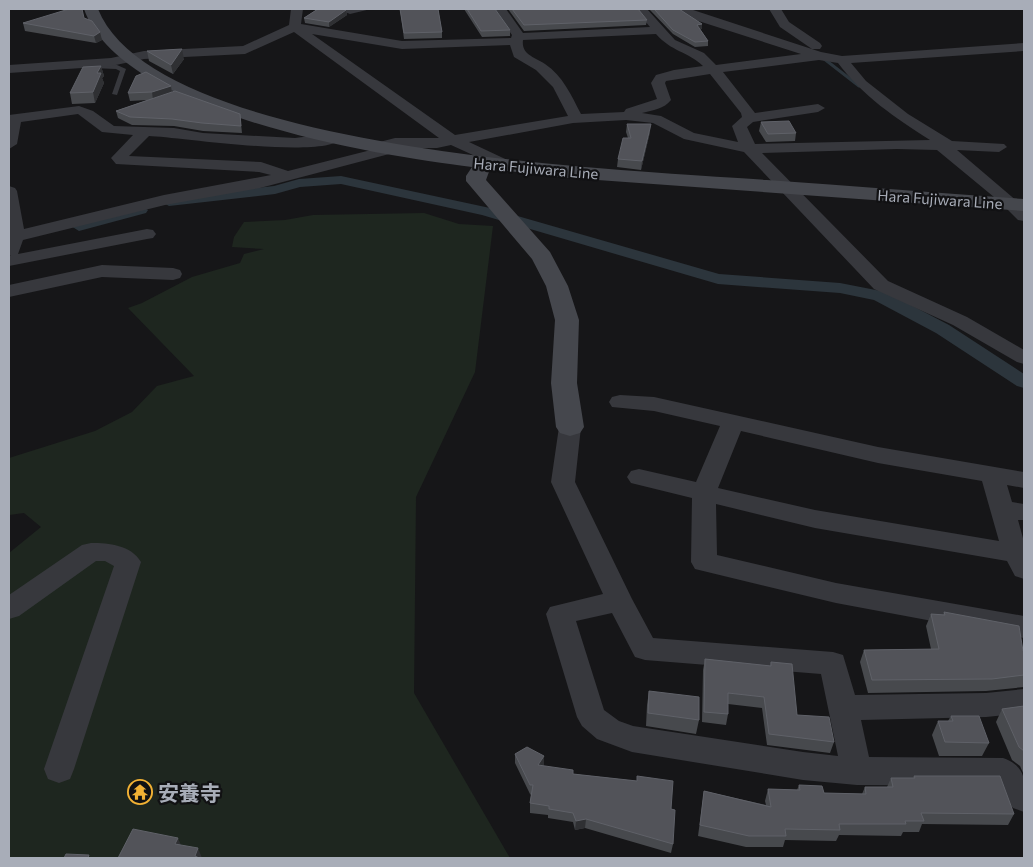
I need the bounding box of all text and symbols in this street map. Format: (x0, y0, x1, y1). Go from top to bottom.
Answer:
street label: Hara Fujiwara Line (473, 154, 599, 182)
street label: Hara Fujiwara Line (877, 186, 1003, 212)
temple icon: 安養寺 (127, 779, 153, 805)
place label: 安養寺 (158, 780, 221, 805)

